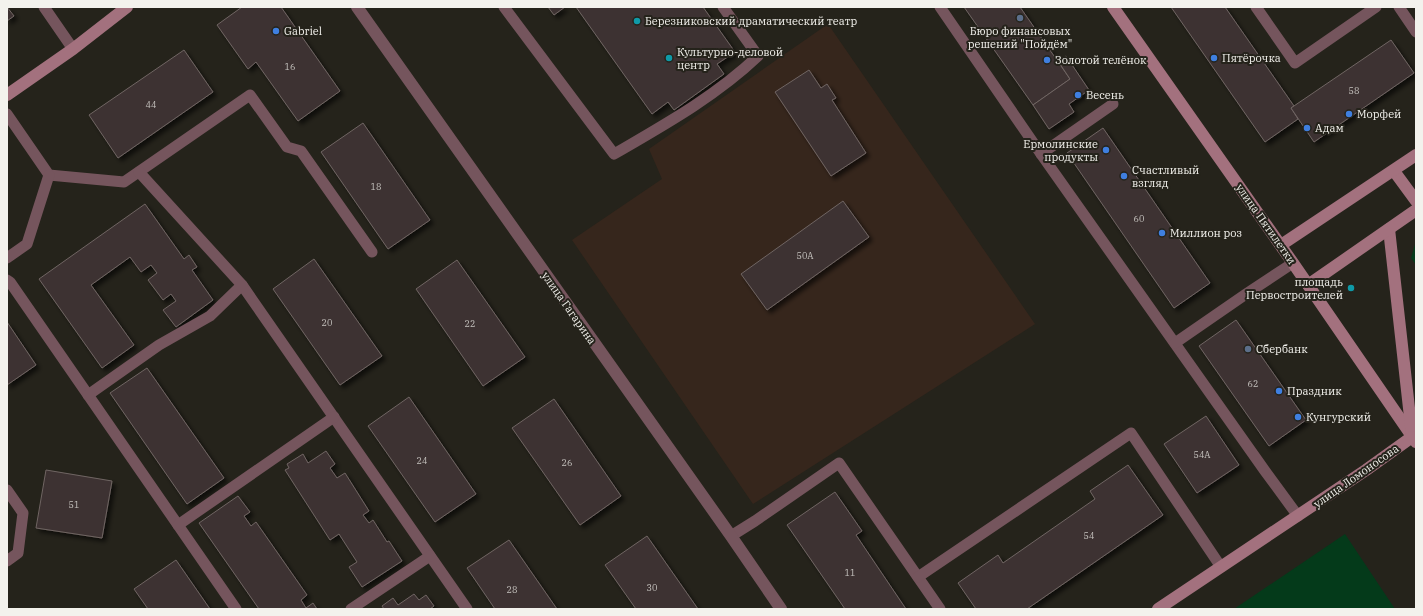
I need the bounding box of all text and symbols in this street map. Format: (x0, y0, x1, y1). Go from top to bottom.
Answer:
marker: Бюро финансовых решений "Пойдём" (1015, 13, 1025, 23)
place label: Березниковский драматический театр (645, 14, 857, 28)
marker: Березниковский драматический театр (632, 16, 642, 26)
place label: Gabriel (284, 24, 322, 38)
place label: Бюро финансовых решений "Пойдём" (968, 24, 1072, 51)
marker: Gabriel (271, 26, 281, 36)
place label: Культурно-деловой центр (677, 45, 783, 72)
place label: Пятёрочка (1222, 51, 1281, 65)
marker: Культурно-деловой центр (664, 53, 674, 63)
place label: Золотой телёнок (1055, 53, 1147, 67)
marker: Пятёрочка (1209, 53, 1219, 63)
marker: Золотой телёнок (1042, 55, 1052, 65)
house number: 16 (285, 61, 295, 72)
house number: 58 (1349, 85, 1359, 96)
place label: Весень (1086, 88, 1124, 102)
marker: Весень (1073, 90, 1083, 100)
house number: 44 (146, 99, 156, 110)
place label: Морфей (1357, 107, 1401, 121)
marker: Морфей (1344, 109, 1354, 119)
place label: Адам (1315, 121, 1344, 135)
marker: Адам (1302, 123, 1312, 133)
place label: Ермолинские продукты (1023, 137, 1098, 164)
marker: Ермолинские продукты (1101, 145, 1111, 155)
place label: Счастливый взгляд (1132, 163, 1199, 190)
marker: Счастливый взгляд (1119, 171, 1129, 181)
house number: 18 (371, 181, 381, 192)
street label: улица Пятилетки (1233, 181, 1299, 267)
house number: 60 (1134, 213, 1144, 224)
place label: Миллион роз (1170, 226, 1242, 240)
marker: Миллион роз (1157, 228, 1167, 238)
house number: 50А (797, 250, 814, 261)
street label: улица Гагарина (539, 269, 599, 347)
place label: площадь Первостроителей (1246, 275, 1343, 302)
marker: площадь Первостроителей (1346, 283, 1356, 293)
house number: 20 (322, 317, 332, 328)
house number: 22 (465, 318, 475, 329)
place label: Сбербанк (1256, 342, 1308, 356)
marker: Сбербанк (1243, 344, 1253, 354)
house number: 62 (1248, 378, 1258, 389)
place label: Праздник (1287, 384, 1342, 398)
marker: Праздник (1274, 386, 1284, 396)
place label: Кунгурский (1306, 410, 1371, 424)
marker: Кунгурский (1293, 412, 1303, 422)
street label: улица Ломоносова (1311, 441, 1401, 511)
house number: 54А (1194, 449, 1211, 460)
house number: 24 (417, 455, 427, 466)
house number: 26 (562, 457, 572, 468)
house number: 51 (69, 499, 79, 510)
house number: 54 (1084, 530, 1094, 541)
house number: 11 (845, 567, 855, 578)
house number: 30 (647, 582, 657, 593)
house number: 28 (507, 584, 517, 595)

